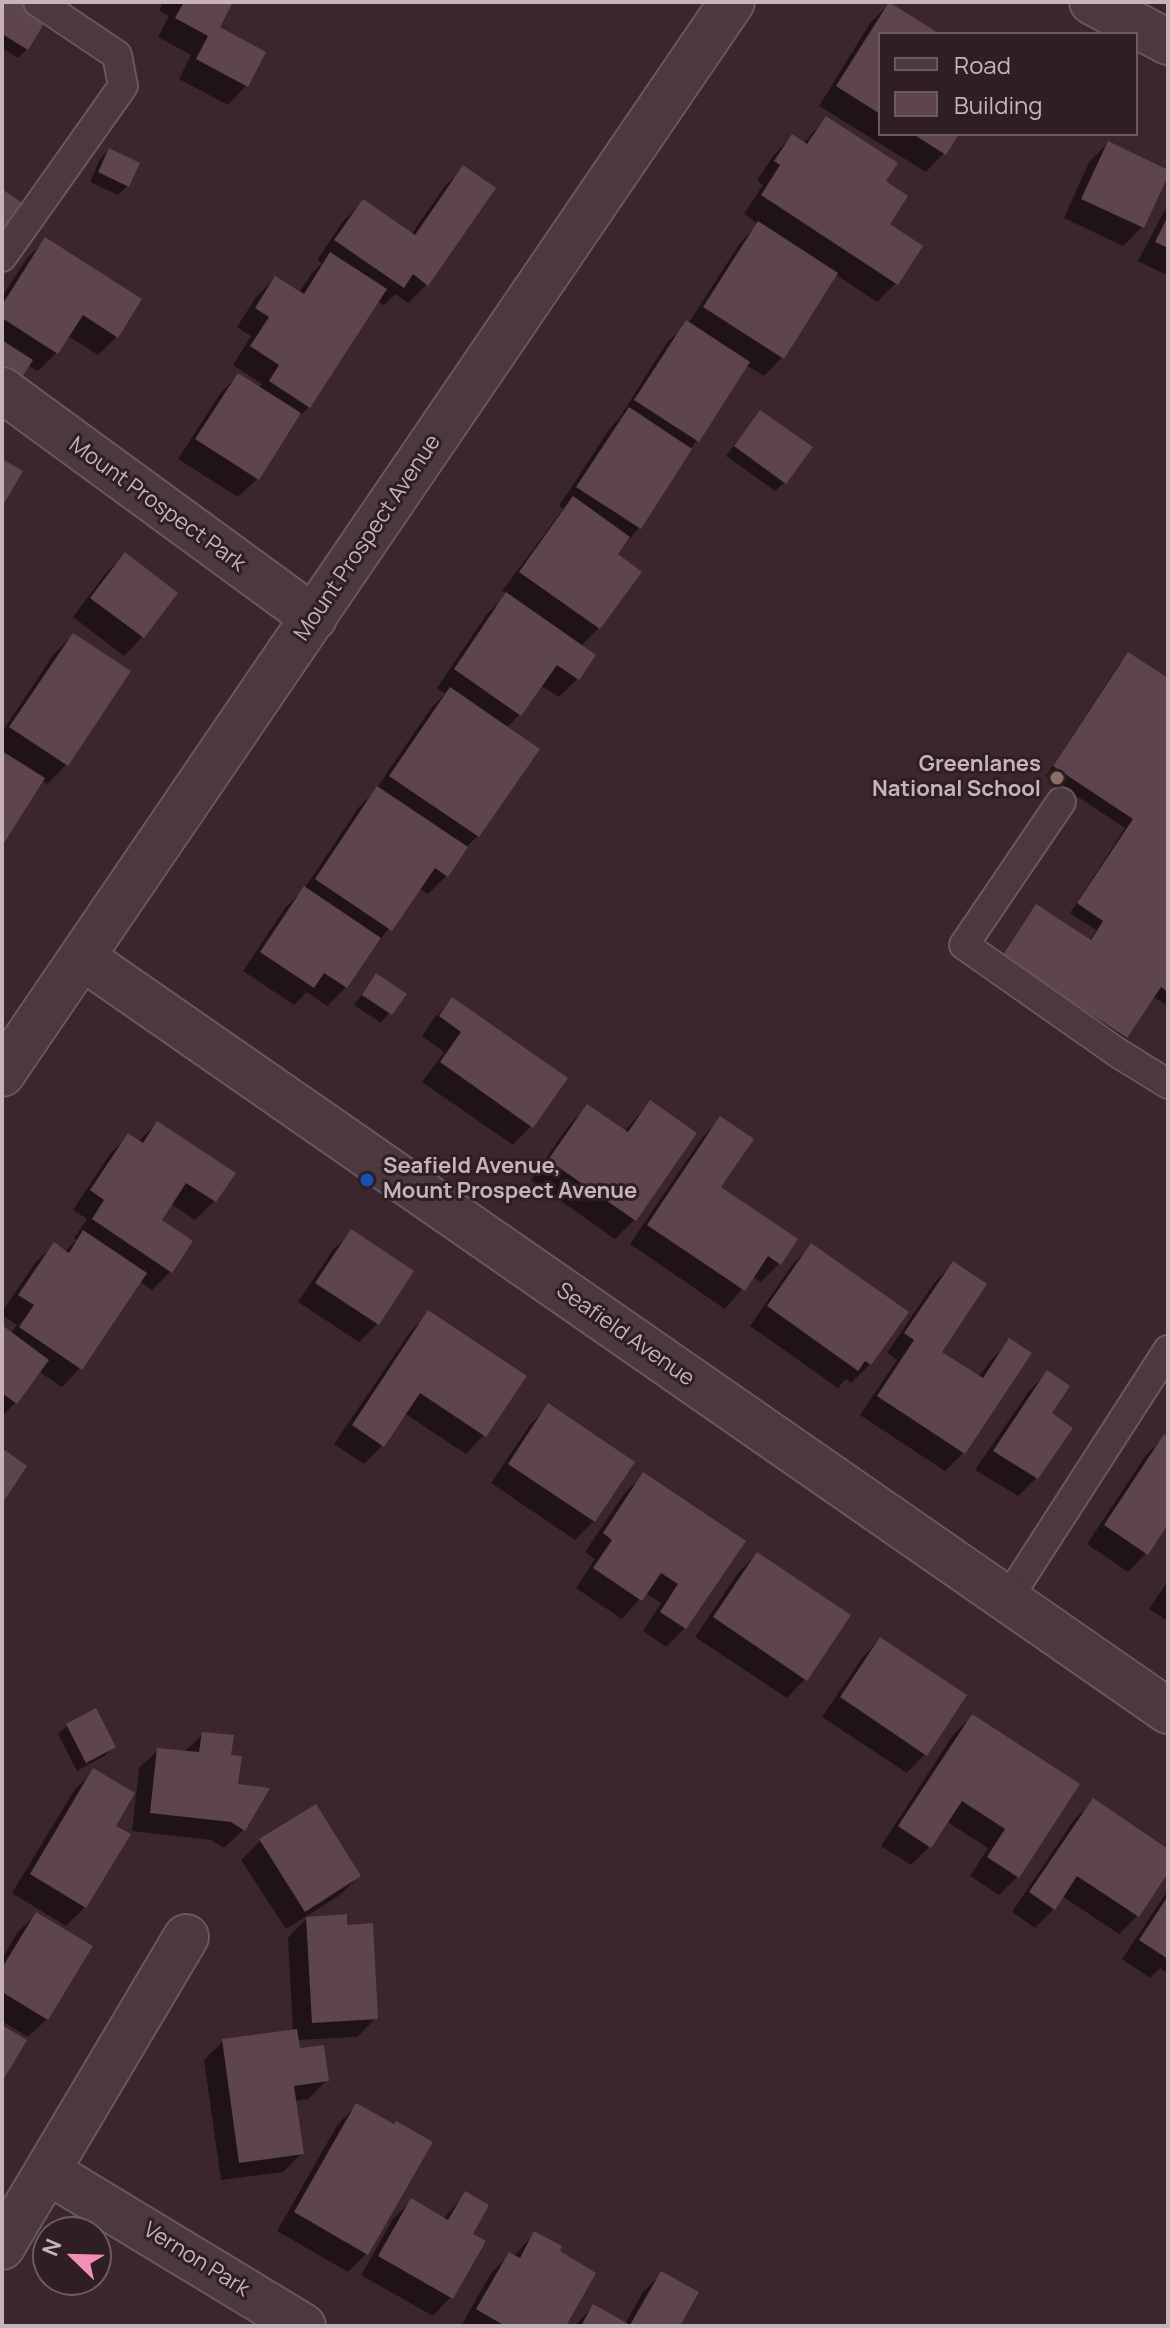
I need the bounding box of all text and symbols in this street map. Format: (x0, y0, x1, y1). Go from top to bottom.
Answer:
legend (878, 32, 1138, 136)
text: Road (954, 48, 1011, 81)
text: Building (954, 88, 1042, 121)
street label: Mount Prospect Avenue (289, 430, 447, 646)
street label: Mount Prospect Park (64, 432, 250, 578)
place label: Greenlanes National School (872, 752, 1041, 804)
marker: Greenlanes National School (1048, 769, 1066, 787)
place label: Seafield Avenue, Mount Prospect Avenue (383, 1154, 637, 1206)
marker: Seafield Avenue, Mount Prospect Avenue (358, 1171, 376, 1189)
street label: Seafield Avenue (551, 1278, 699, 1392)
north arrow (32, 2216, 112, 2296)
street label: Vernon Park (138, 2217, 254, 2303)
text: N (35, 2234, 69, 2261)

